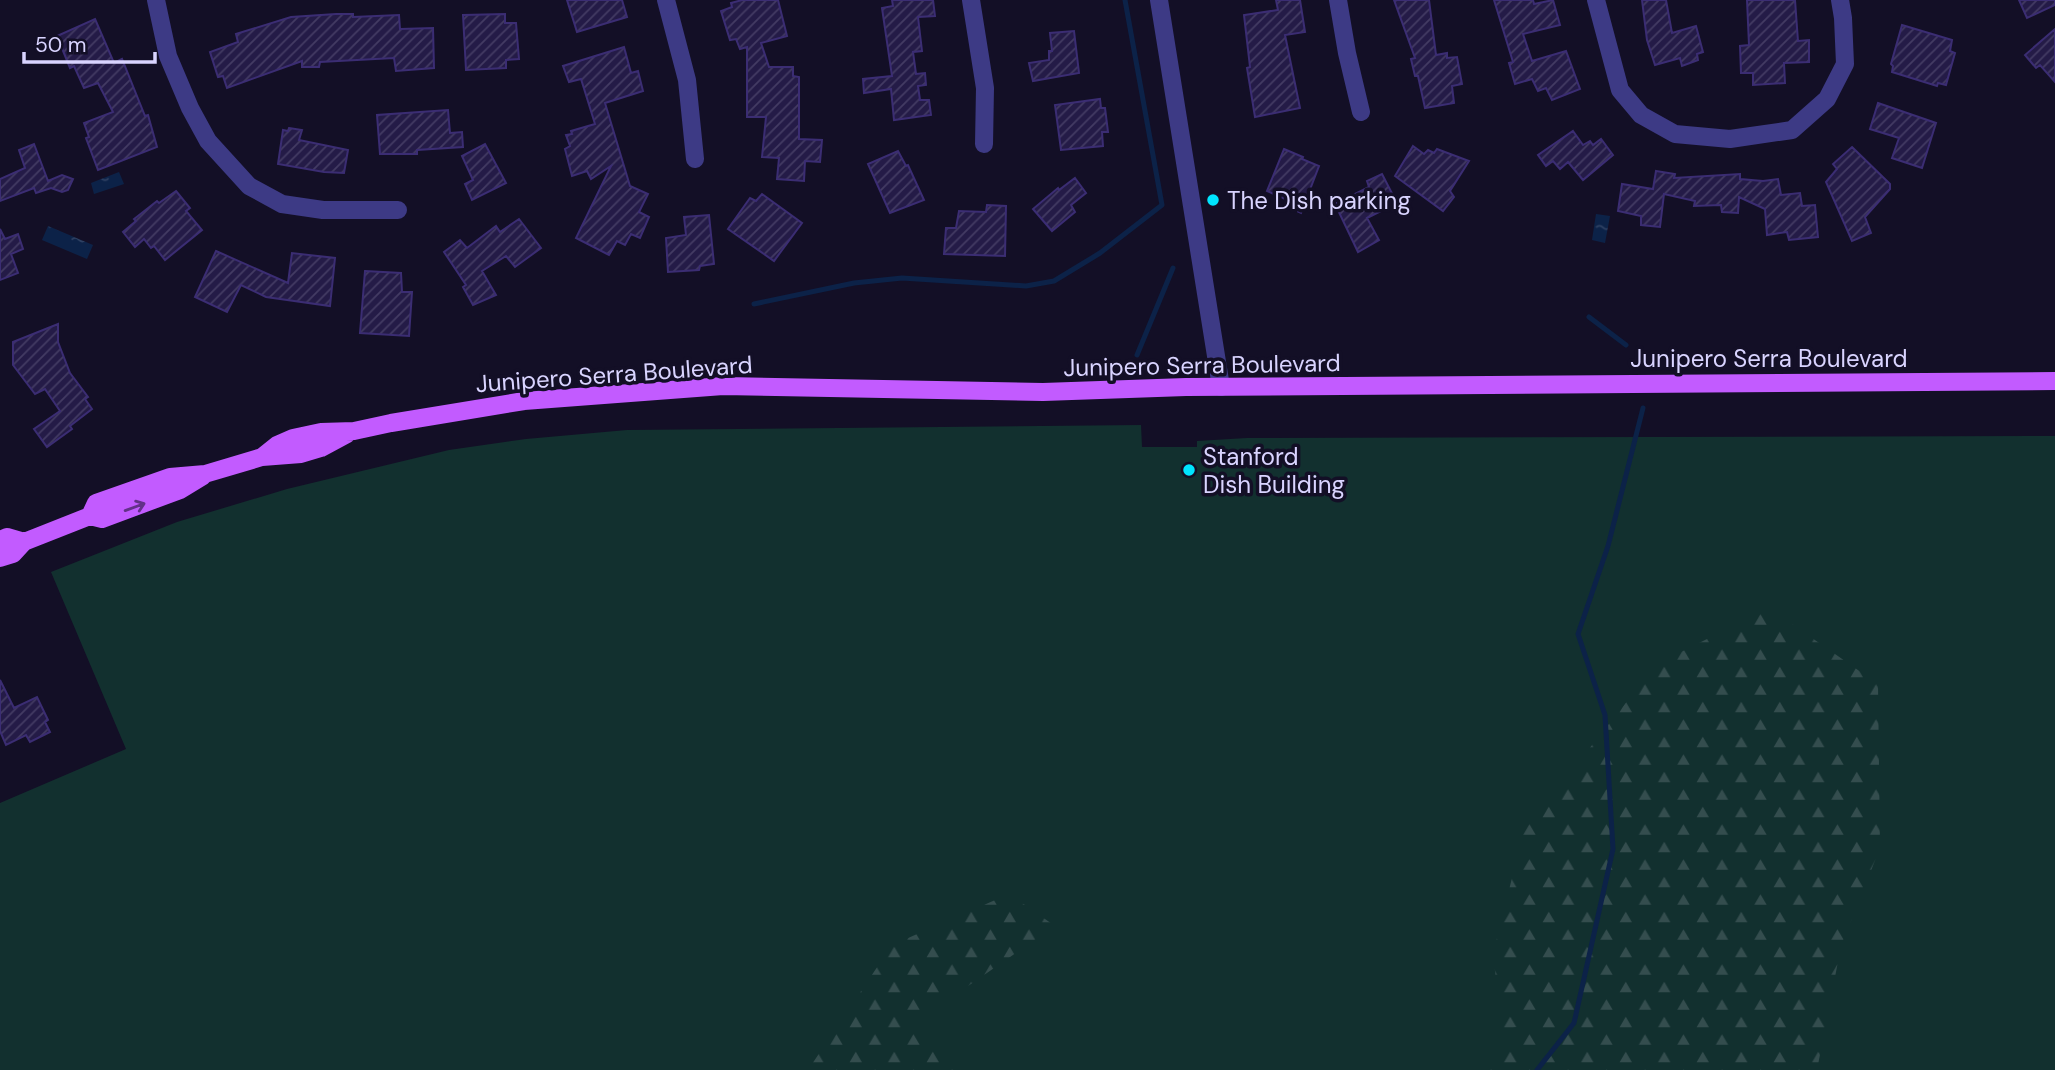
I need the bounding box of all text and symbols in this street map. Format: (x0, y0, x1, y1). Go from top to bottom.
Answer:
scale bar (24, 21, 156, 65)
text: 50 m (35, 31, 86, 59)
place label: The Dish parking (1227, 185, 1411, 216)
marker: The Dish parking (1205, 192, 1221, 208)
street label: Junipero Serra Boulevard (1630, 343, 1908, 374)
street label: Junipero Serra Boulevard (1063, 347, 1341, 383)
street label: Junipero Serra Boulevard (475, 349, 753, 399)
place label: Stanford Dish Building (1203, 441, 1345, 500)
marker: Stanford Dish Building (1181, 462, 1197, 478)
one-way arrow (124, 500, 146, 512)

